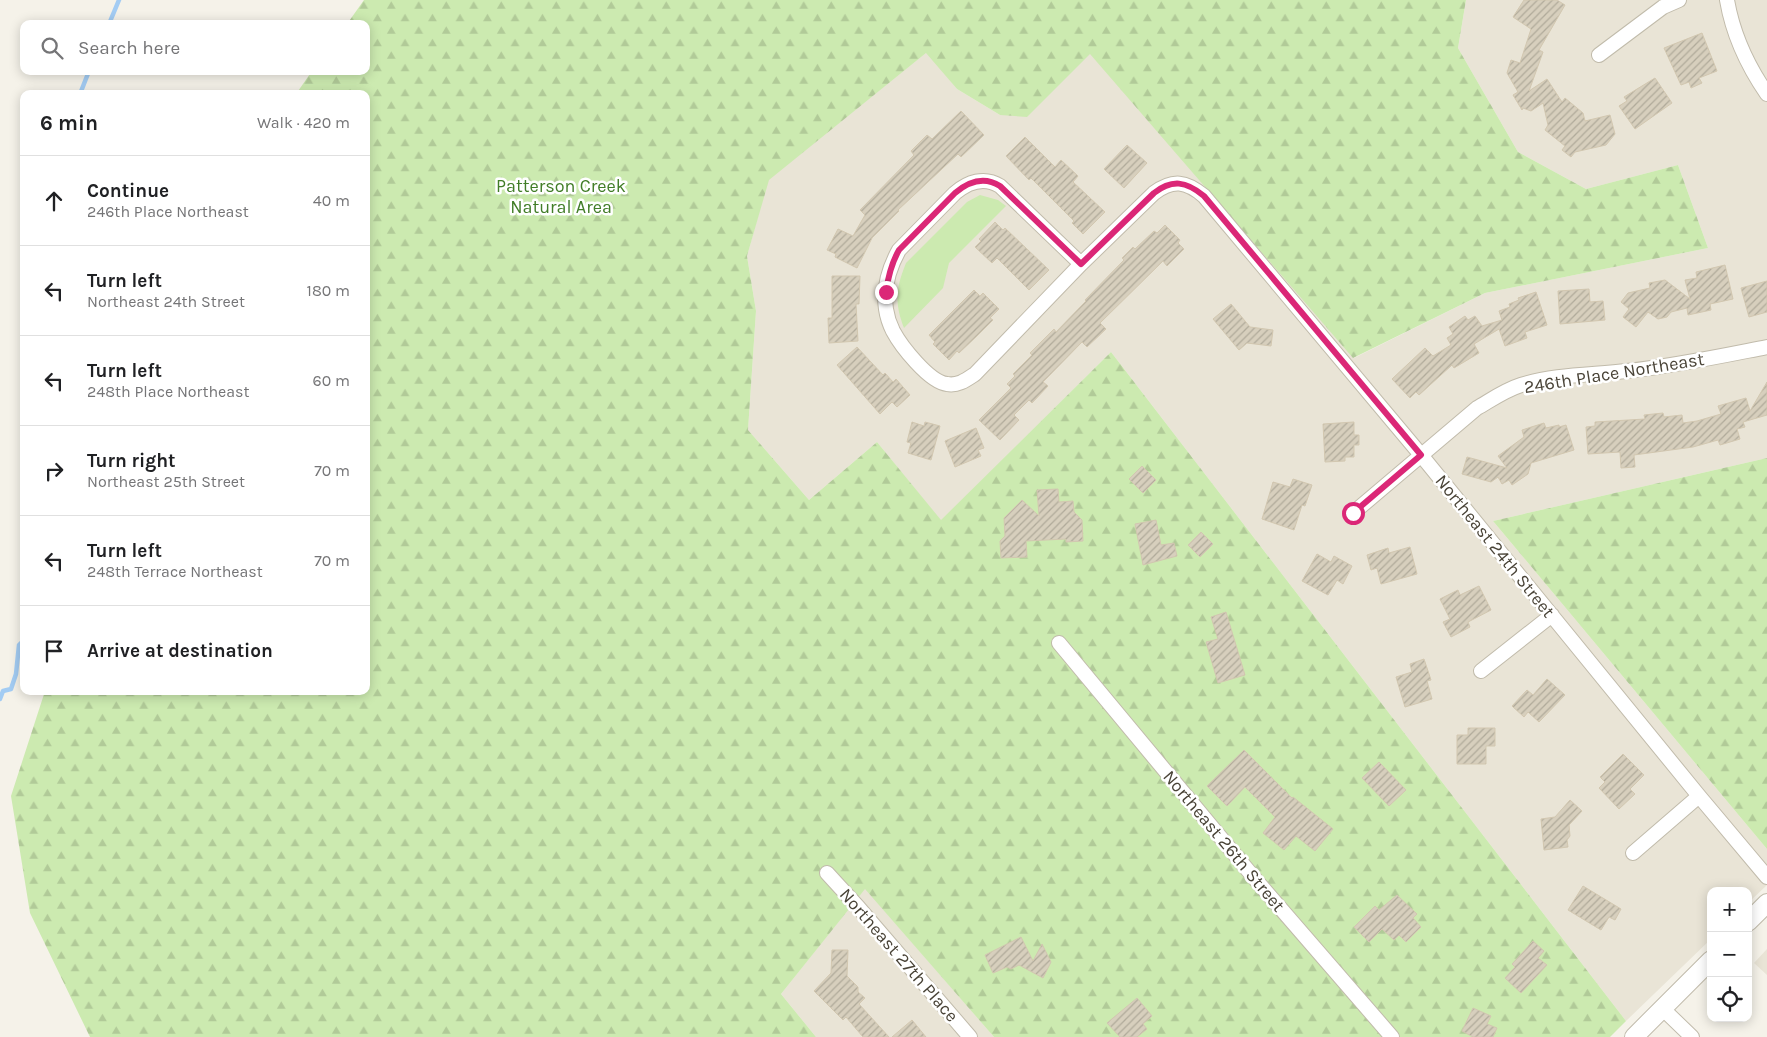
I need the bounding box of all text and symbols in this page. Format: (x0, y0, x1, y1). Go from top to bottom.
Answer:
search box (20, 20, 370, 75)
icon: search (38, 34, 66, 62)
text: Search here (78, 37, 180, 59)
text: 6 min (40, 111, 98, 135)
text: Walk · 420 m (257, 113, 350, 132)
park label: Patterson Creek Natural Area (496, 175, 626, 218)
text: Continue (87, 180, 169, 202)
icon: ahead (40, 187, 68, 215)
text: 40 m (313, 191, 350, 210)
text: 246th Place Northeast (87, 202, 249, 221)
text: Turn left (87, 270, 162, 292)
icon: left (40, 277, 68, 305)
text: 180 m (307, 281, 350, 300)
route end (875, 281, 898, 304)
text: Northeast 24th Street (87, 292, 245, 311)
street label: 246th Place Northeast (1522, 348, 1706, 398)
text: Turn left (87, 360, 162, 382)
icon: left (40, 367, 68, 395)
text: 60 m (313, 371, 350, 390)
text: 248th Place Northeast (87, 382, 250, 401)
text: Turn right (87, 450, 176, 472)
icon: right (40, 457, 68, 485)
text: 70 m (314, 461, 350, 480)
street label: Northeast 24th Street (1431, 470, 1560, 622)
text: Northeast 25th Street (87, 472, 245, 491)
route start (1342, 502, 1365, 525)
text: Turn left (87, 540, 162, 562)
icon: left (40, 547, 68, 575)
text: 70 m (314, 551, 350, 570)
text: 248th Terrace Northeast (87, 562, 263, 581)
icon: arrive (40, 637, 68, 665)
text: Arrive at destination (87, 640, 273, 662)
street label: Northeast 26th Street (1158, 766, 1290, 916)
street label: Northeast 27th Place (835, 884, 963, 1026)
map controls (1707, 887, 1752, 1022)
button: + (1707, 887, 1752, 932)
button: − (1707, 932, 1752, 977)
button: locate (1707, 977, 1752, 1022)

